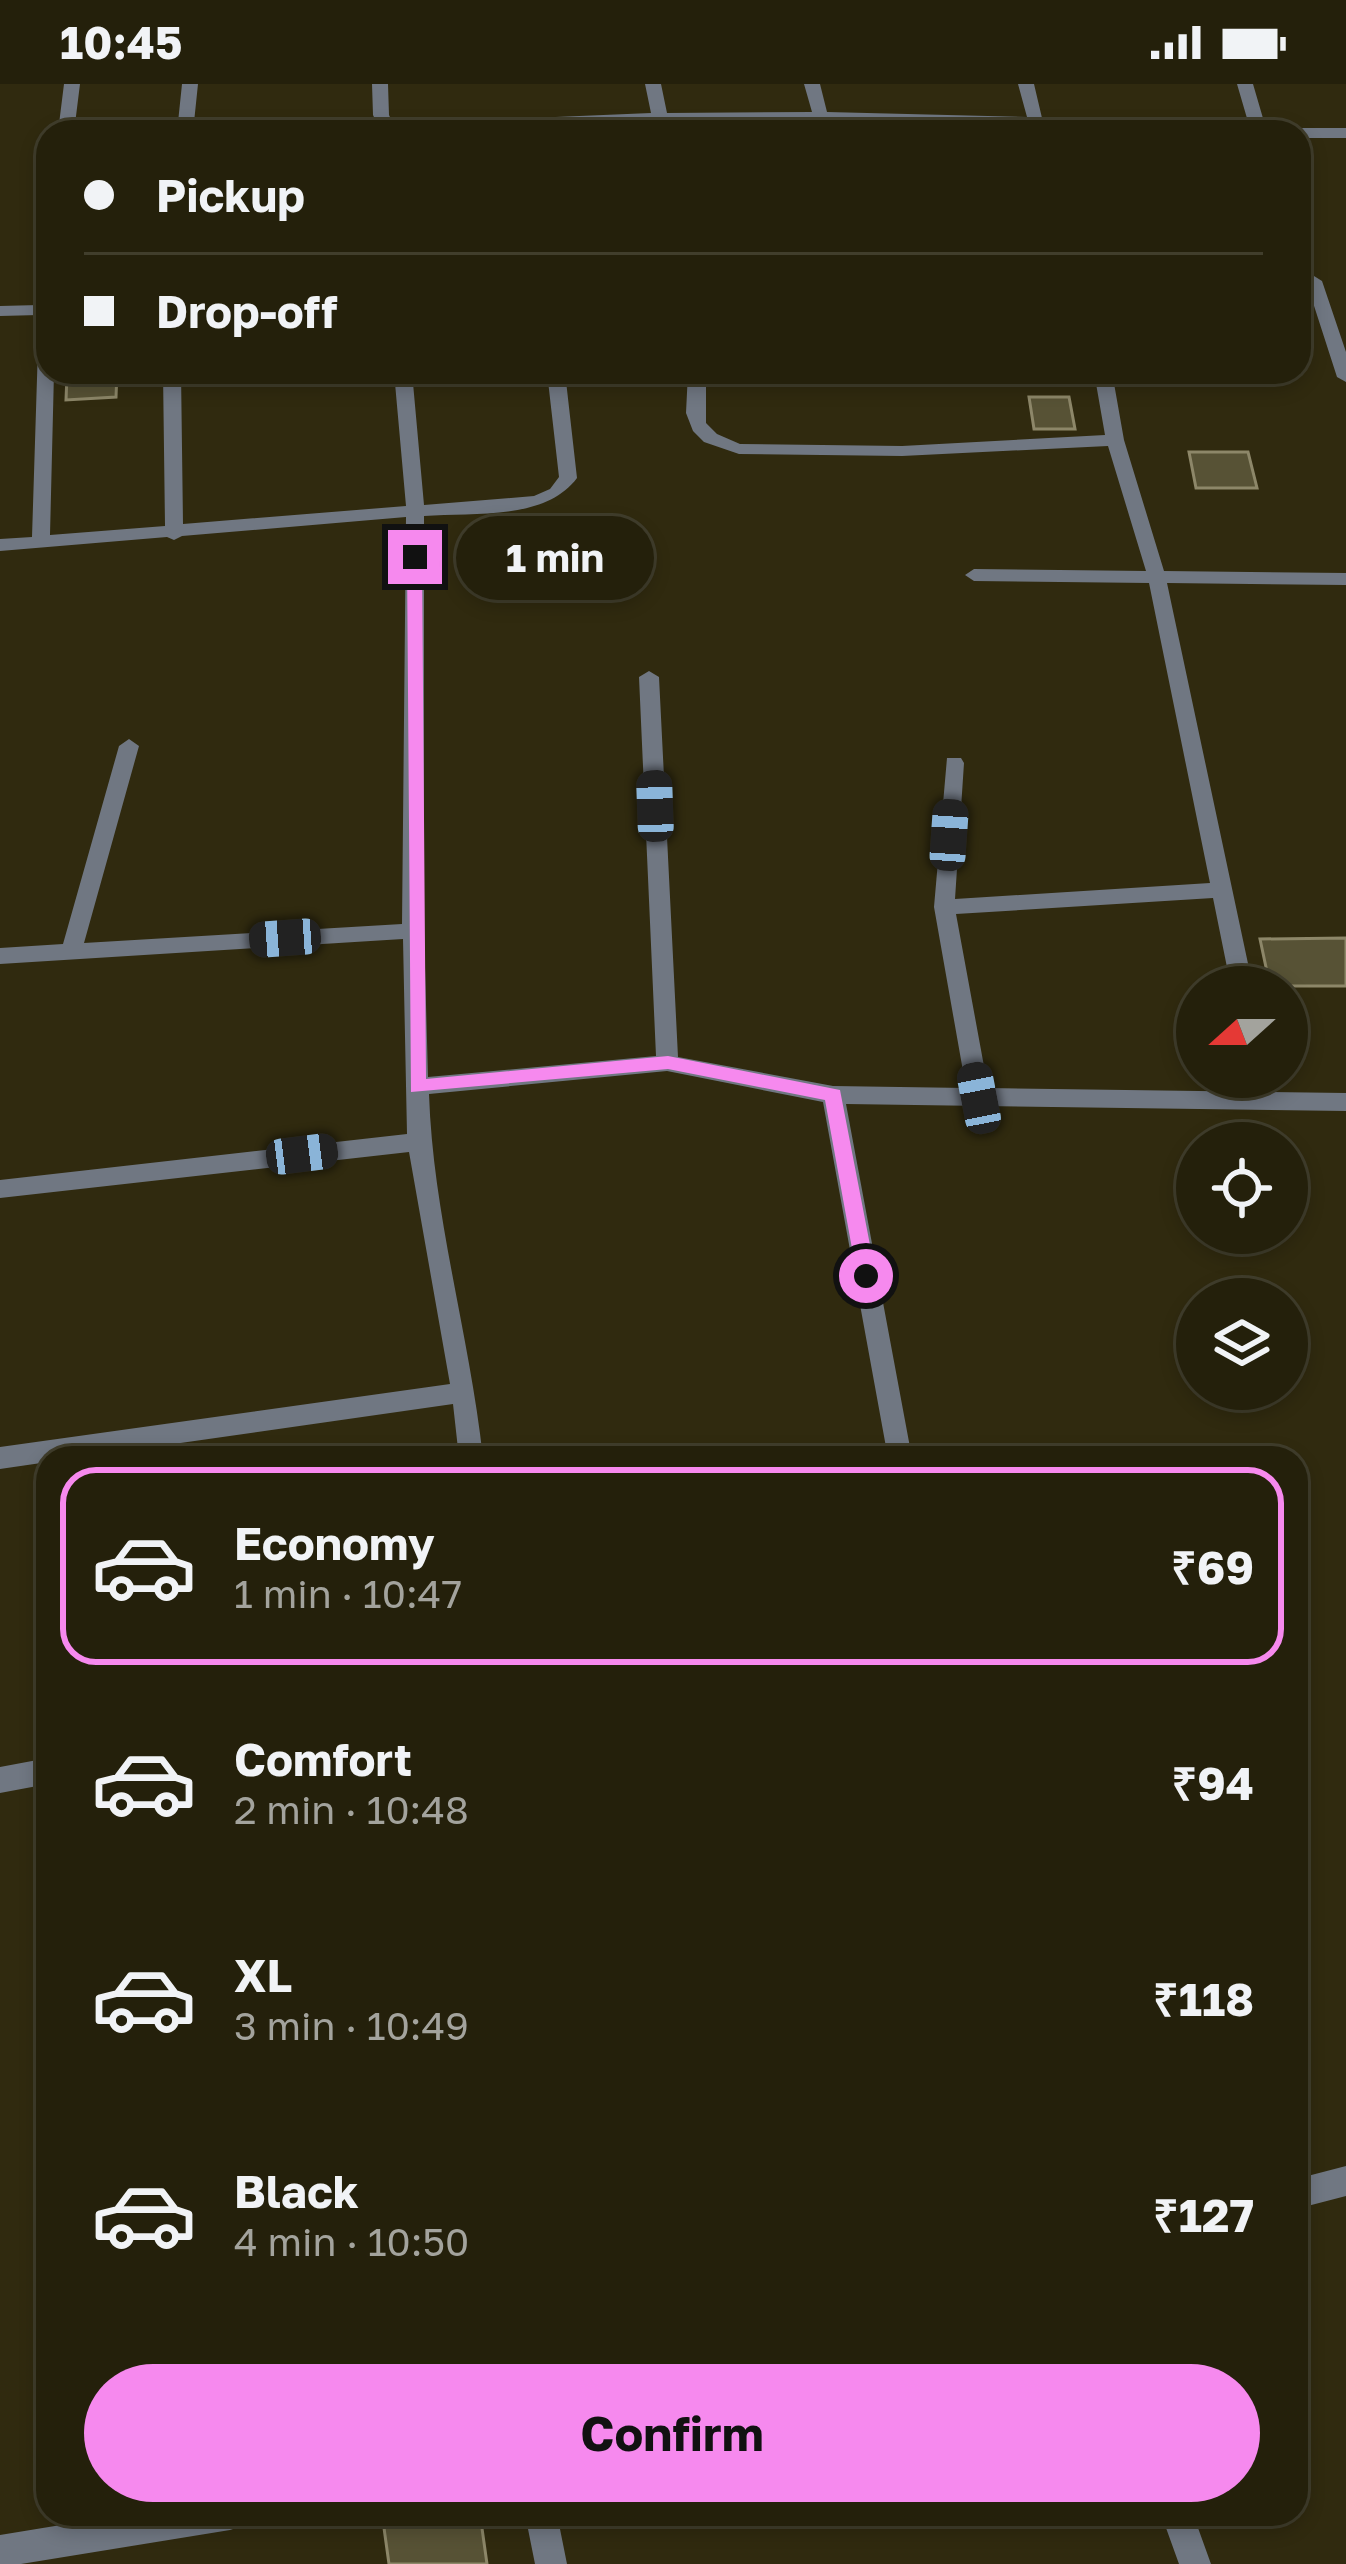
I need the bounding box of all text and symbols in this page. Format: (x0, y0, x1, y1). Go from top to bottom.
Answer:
text: 10:45 (60, 15, 182, 69)
text: Pickup (156, 168, 305, 222)
text: Drop-off (156, 284, 337, 338)
callout: 1 min (457, 515, 655, 599)
route end (388, 530, 442, 584)
text: 1 min (506, 534, 604, 581)
car (636, 769, 674, 843)
car (929, 798, 969, 872)
car (248, 918, 322, 958)
north arrow (1176, 966, 1308, 1098)
map controls (1176, 966, 1308, 1410)
car (954, 1059, 1004, 1137)
button: locate (1176, 1122, 1308, 1254)
car (264, 1132, 340, 1176)
route start (839, 1249, 893, 1303)
button: layers (1176, 1278, 1308, 1410)
icon: car (90, 1512, 198, 1620)
text: Economy (234, 1516, 435, 1570)
text: ₹69 (1171, 1540, 1254, 1594)
text: 1 min · 10:47 (234, 1570, 462, 1617)
icon: car (90, 1728, 198, 1836)
text: Comfort (234, 1732, 412, 1786)
text: ₹94 (1172, 1756, 1254, 1810)
text: 2 min · 10:48 (234, 1786, 469, 1833)
icon: car (90, 1944, 198, 2052)
text: XL (234, 1948, 292, 2002)
text: ₹118 (1153, 1972, 1254, 2026)
text: 3 min · 10:49 (234, 2002, 469, 2049)
icon: car (90, 2160, 198, 2268)
text: Black (234, 2164, 359, 2218)
text: ₹127 (1153, 2188, 1254, 2242)
text: 4 min · 10:50 (234, 2218, 469, 2265)
button: Confirm (84, 2364, 1260, 2502)

